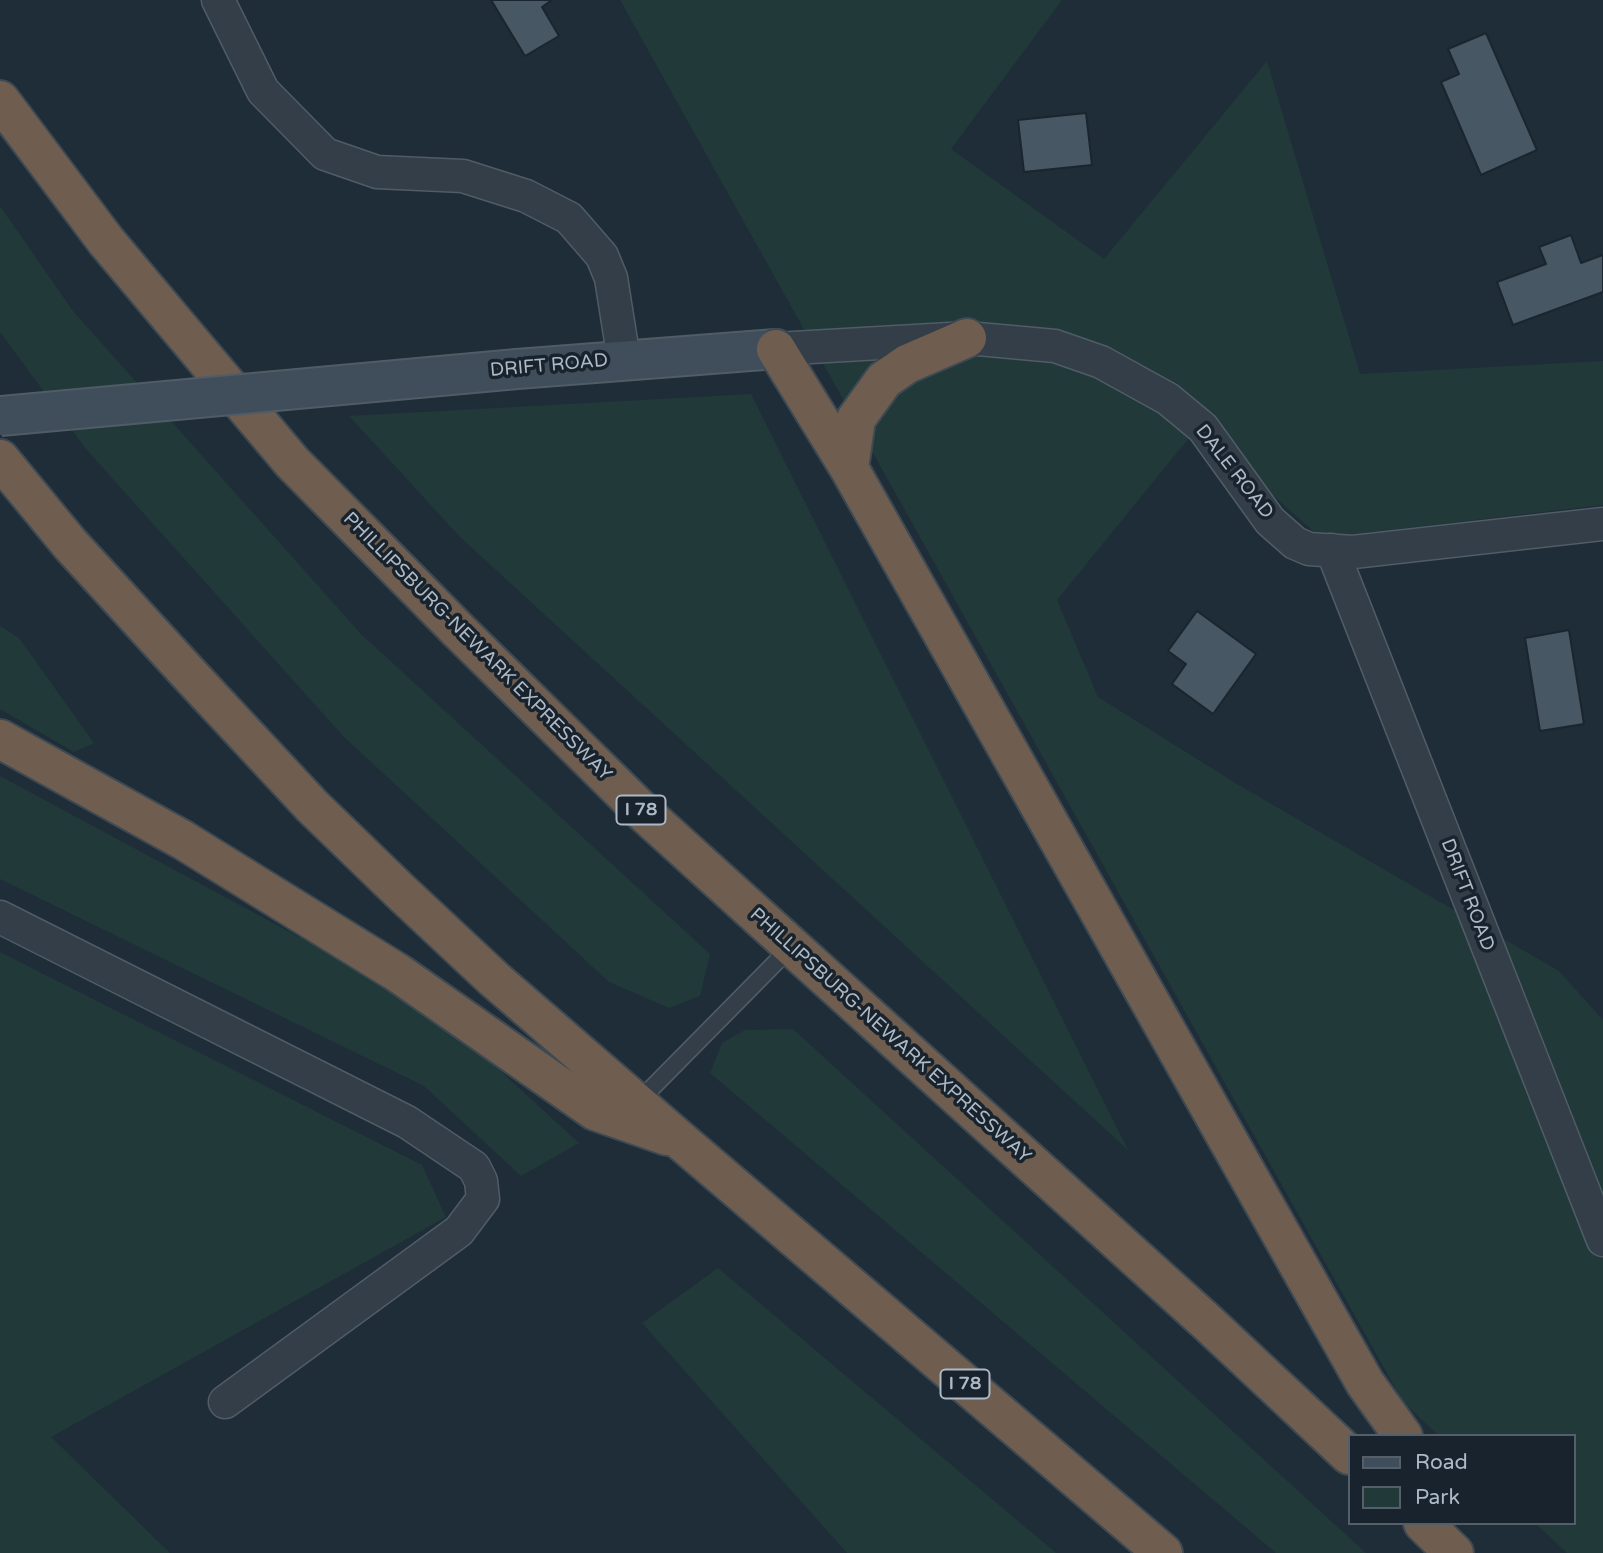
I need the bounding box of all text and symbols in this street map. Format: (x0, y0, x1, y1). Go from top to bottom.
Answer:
street label: DRIFT ROAD (489, 349, 609, 383)
street label: DALE ROAD (1190, 420, 1278, 524)
street label: PHILLIPSBURG-NEWARK EXPRESSWAY (338, 508, 616, 786)
road number: I 78 (616, 796, 666, 824)
street label: DRIFT ROAD (1435, 836, 1499, 954)
street label: PHILLIPSBURG-NEWARK EXPRESSWAY (745, 904, 1035, 1168)
road number: I 78 (940, 1370, 990, 1399)
legend (1348, 1434, 1575, 1525)
text: Road (1415, 1450, 1468, 1475)
text: Park (1415, 1485, 1460, 1510)

